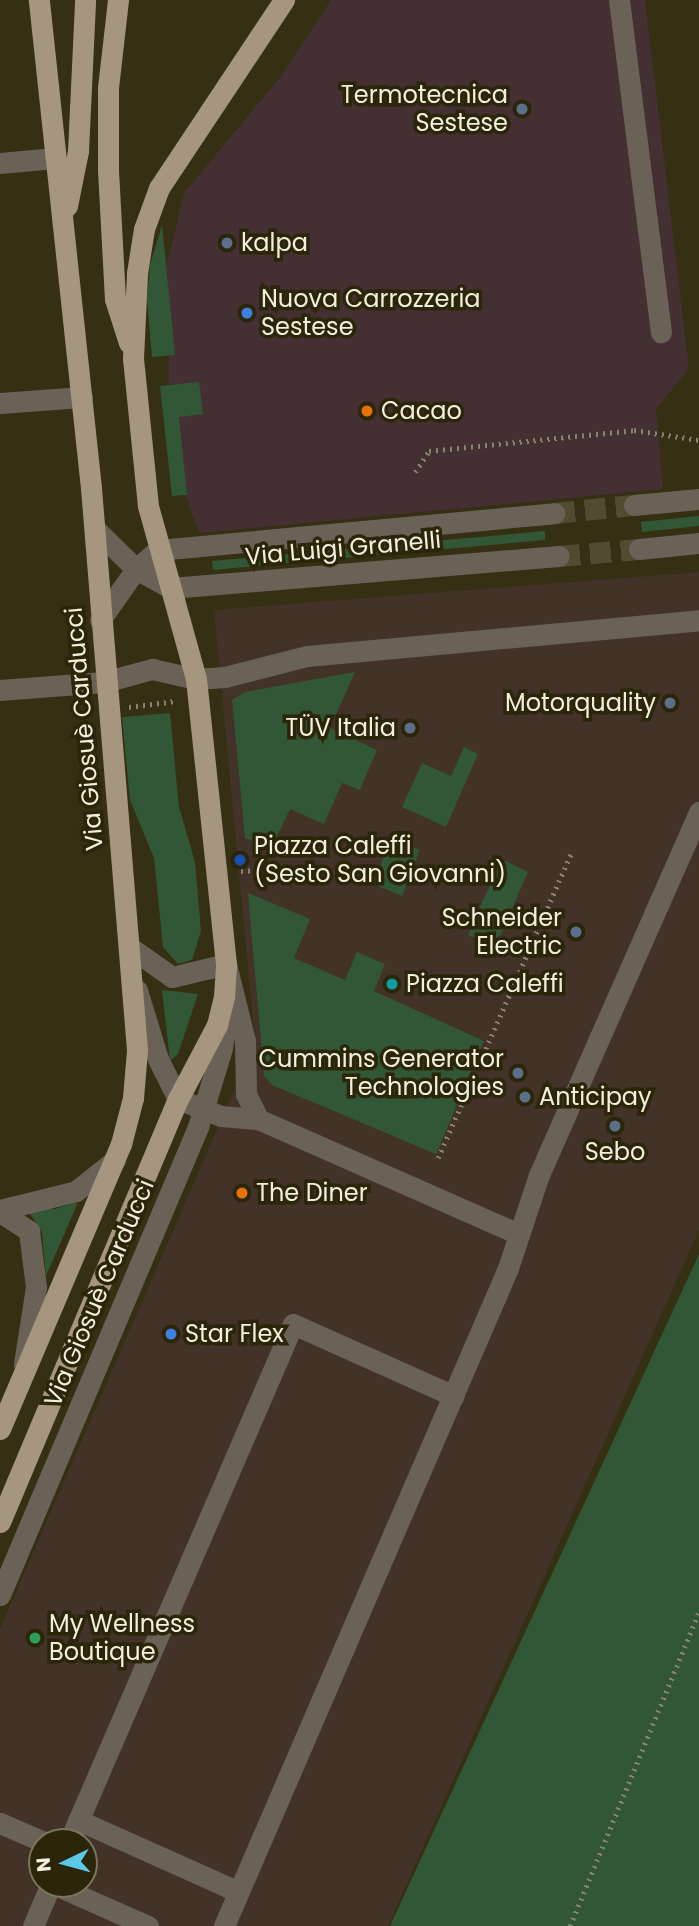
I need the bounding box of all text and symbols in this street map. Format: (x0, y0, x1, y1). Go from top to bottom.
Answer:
place label: Termotecnica Sestese (341, 81, 508, 137)
marker: Termotecnica Sestese (514, 101, 530, 117)
place label: kalpa (241, 229, 308, 257)
marker: kalpa (219, 235, 235, 251)
place label: Nuova Carrozzeria Sestese (261, 285, 481, 341)
marker: Nuova Carrozzeria Sestese (239, 305, 255, 321)
place label: Cacao (381, 397, 462, 425)
marker: Cacao (359, 403, 375, 419)
street label: Via Luigi Granelli (244, 525, 442, 571)
street label: Via Giosuè Carducci (59, 606, 109, 852)
place label: Motorquality (505, 689, 656, 717)
marker: Motorquality (662, 695, 678, 711)
place label: TÜV Italia (285, 714, 396, 742)
marker: TÜV Italia (402, 720, 418, 736)
place label: Piazza Caleffi (Sesto San Giovanni) (254, 832, 506, 888)
marker: Piazza Caleffi (Sesto San Giovanni) (232, 852, 248, 868)
place label: Schneider Electric (442, 904, 562, 960)
marker: Schneider Electric (568, 924, 584, 940)
place label: Piazza Caleffi (406, 970, 564, 998)
marker: Piazza Caleffi (384, 976, 400, 992)
place label: Cummins Generator Technologies (258, 1045, 504, 1101)
marker: Cummins Generator Technologies (510, 1065, 526, 1081)
place label: Anticipay (539, 1083, 652, 1111)
marker: Anticipay (517, 1089, 533, 1105)
marker: Sebo (607, 1118, 623, 1134)
place label: Sebo (585, 1138, 645, 1166)
street label: Via Giosuè Carducci (38, 1175, 160, 1411)
place label: The Diner (256, 1179, 368, 1207)
marker: The Diner (234, 1185, 250, 1201)
place label: Star Flex (185, 1320, 284, 1348)
marker: Star Flex (163, 1326, 179, 1342)
place label: My Wellness Boutique (49, 1610, 195, 1666)
marker: My Wellness Boutique (27, 1630, 43, 1646)
north arrow (28, 1828, 98, 1898)
text: N (30, 1856, 58, 1873)

